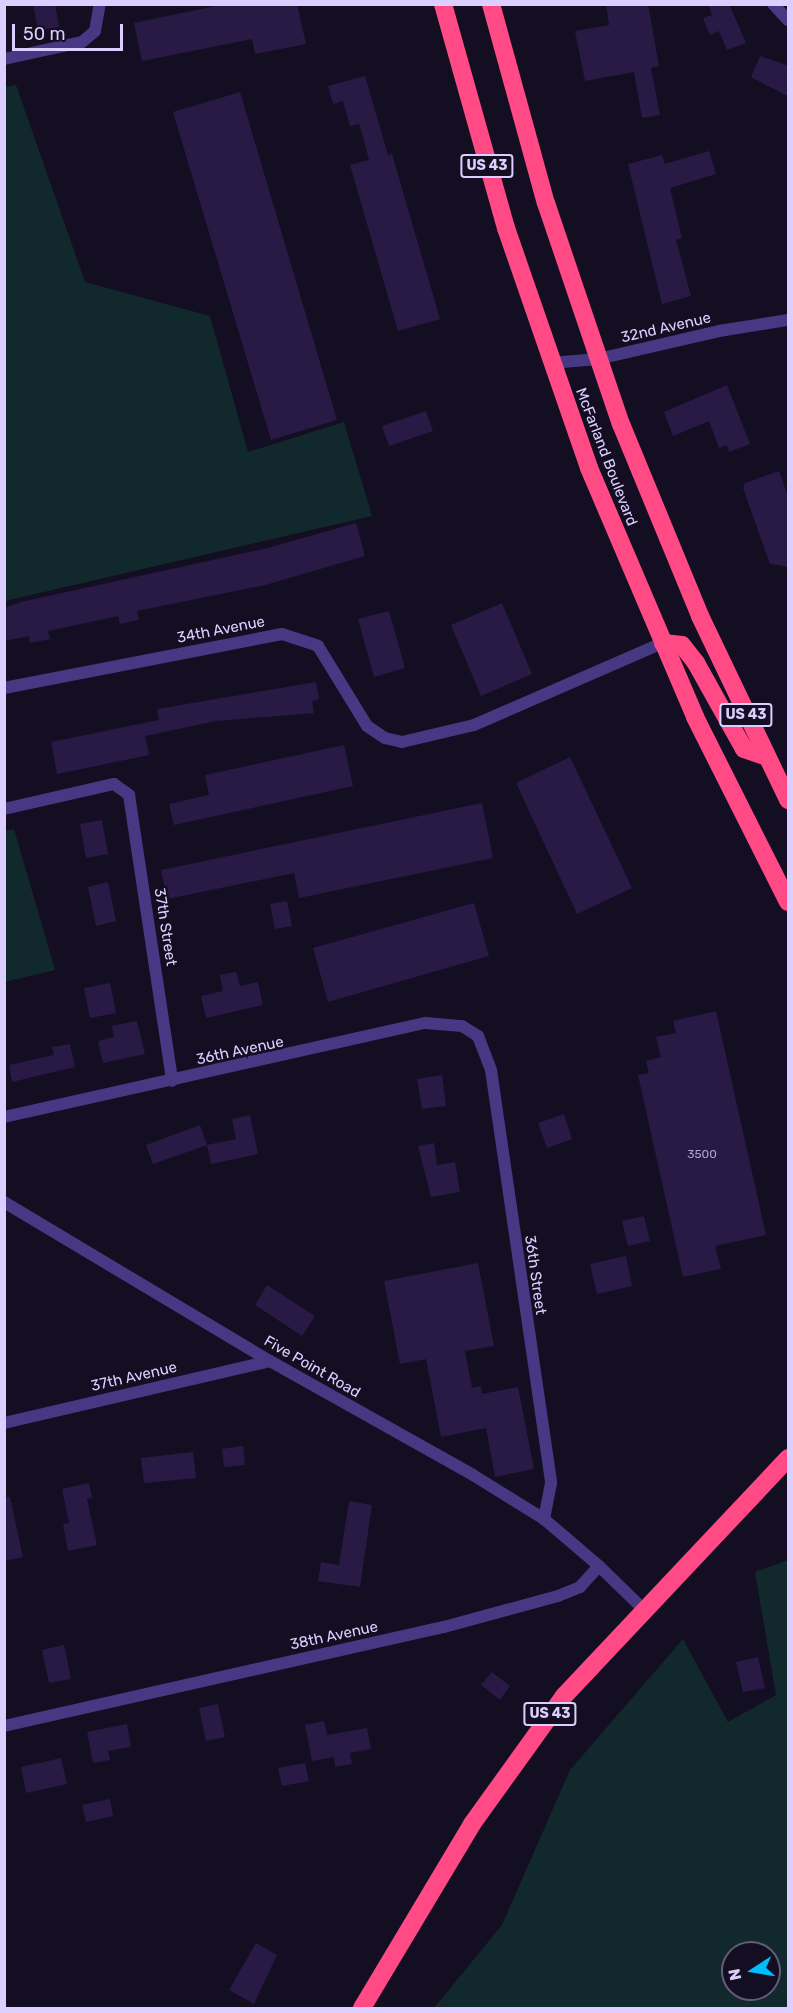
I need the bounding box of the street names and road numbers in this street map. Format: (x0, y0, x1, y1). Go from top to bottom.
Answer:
road number: US 43 (460, 155, 514, 177)
street label: 32nd Avenue (619, 309, 713, 347)
street label: McFarland Boulevard (571, 385, 641, 529)
street label: 34th Avenue (175, 613, 267, 647)
road number: US 43 (719, 704, 773, 726)
street label: 37th Street (150, 887, 180, 967)
street label: 36th Avenue (194, 1033, 286, 1069)
street label: 36th Street (521, 1234, 549, 1316)
street label: Five Point Road (261, 1332, 363, 1402)
street label: 37th Avenue (89, 1358, 179, 1396)
street label: 38th Avenue (288, 1618, 380, 1654)
road number: US 43 (523, 1703, 577, 1725)

